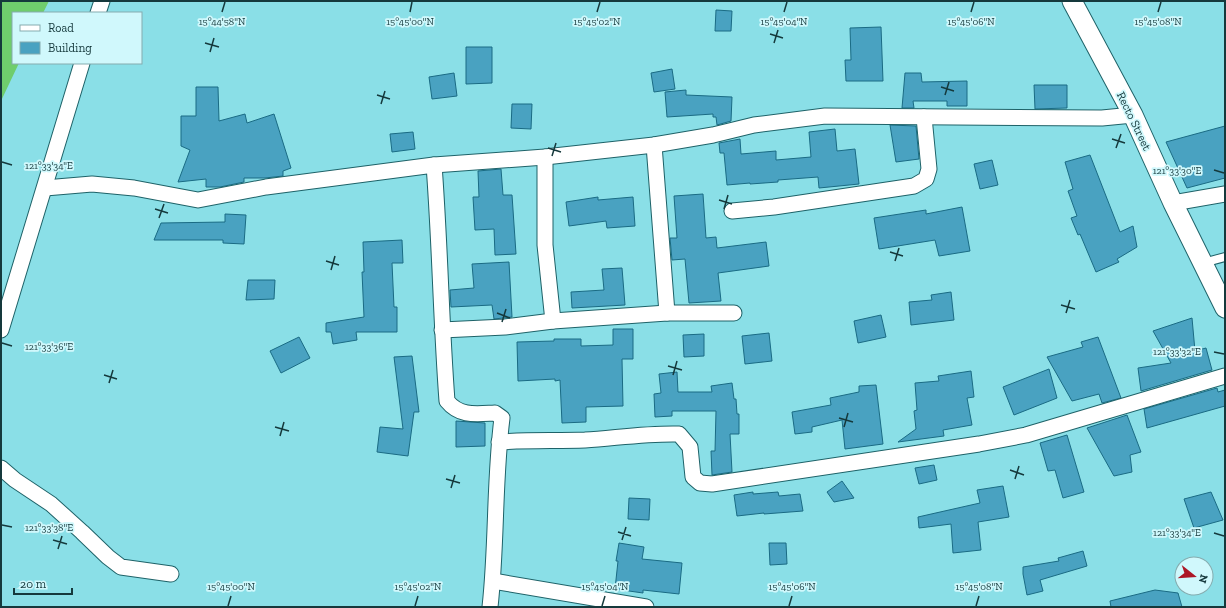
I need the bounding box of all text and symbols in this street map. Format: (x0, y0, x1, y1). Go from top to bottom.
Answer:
legend (12, 12, 142, 64)
text: 15°44'58"N (199, 16, 246, 28)
text: 15°45'00"N (386, 16, 434, 28)
text: 15°45'02"N (574, 16, 621, 28)
text: 15°45'04"N (761, 16, 808, 28)
text: 15°45'06"N (947, 16, 995, 28)
text: 15°45'08"N (1134, 16, 1182, 28)
text: Road (48, 21, 74, 35)
text: Building (48, 41, 92, 55)
street label: Recto Street (1114, 89, 1154, 153)
text: 121°33'34"E (25, 160, 73, 172)
text: 121°33'30"E (1153, 165, 1201, 177)
text: 121°33'36"E (25, 341, 73, 353)
text: 121°33'32"E (1153, 346, 1201, 358)
text: 121°33'38"E (25, 522, 73, 534)
text: 121°33'34"E (1153, 527, 1201, 539)
north arrow (1174, 556, 1214, 596)
scale bar (14, 570, 72, 596)
text: N (1195, 573, 1211, 585)
text: 20 m (20, 577, 47, 591)
text: 15°45'00"N (207, 581, 255, 593)
text: 15°45'02"N (395, 581, 442, 593)
text: 15°45'04"N (582, 581, 629, 593)
text: 15°45'06"N (768, 581, 816, 593)
text: 15°45'08"N (955, 581, 1003, 593)

